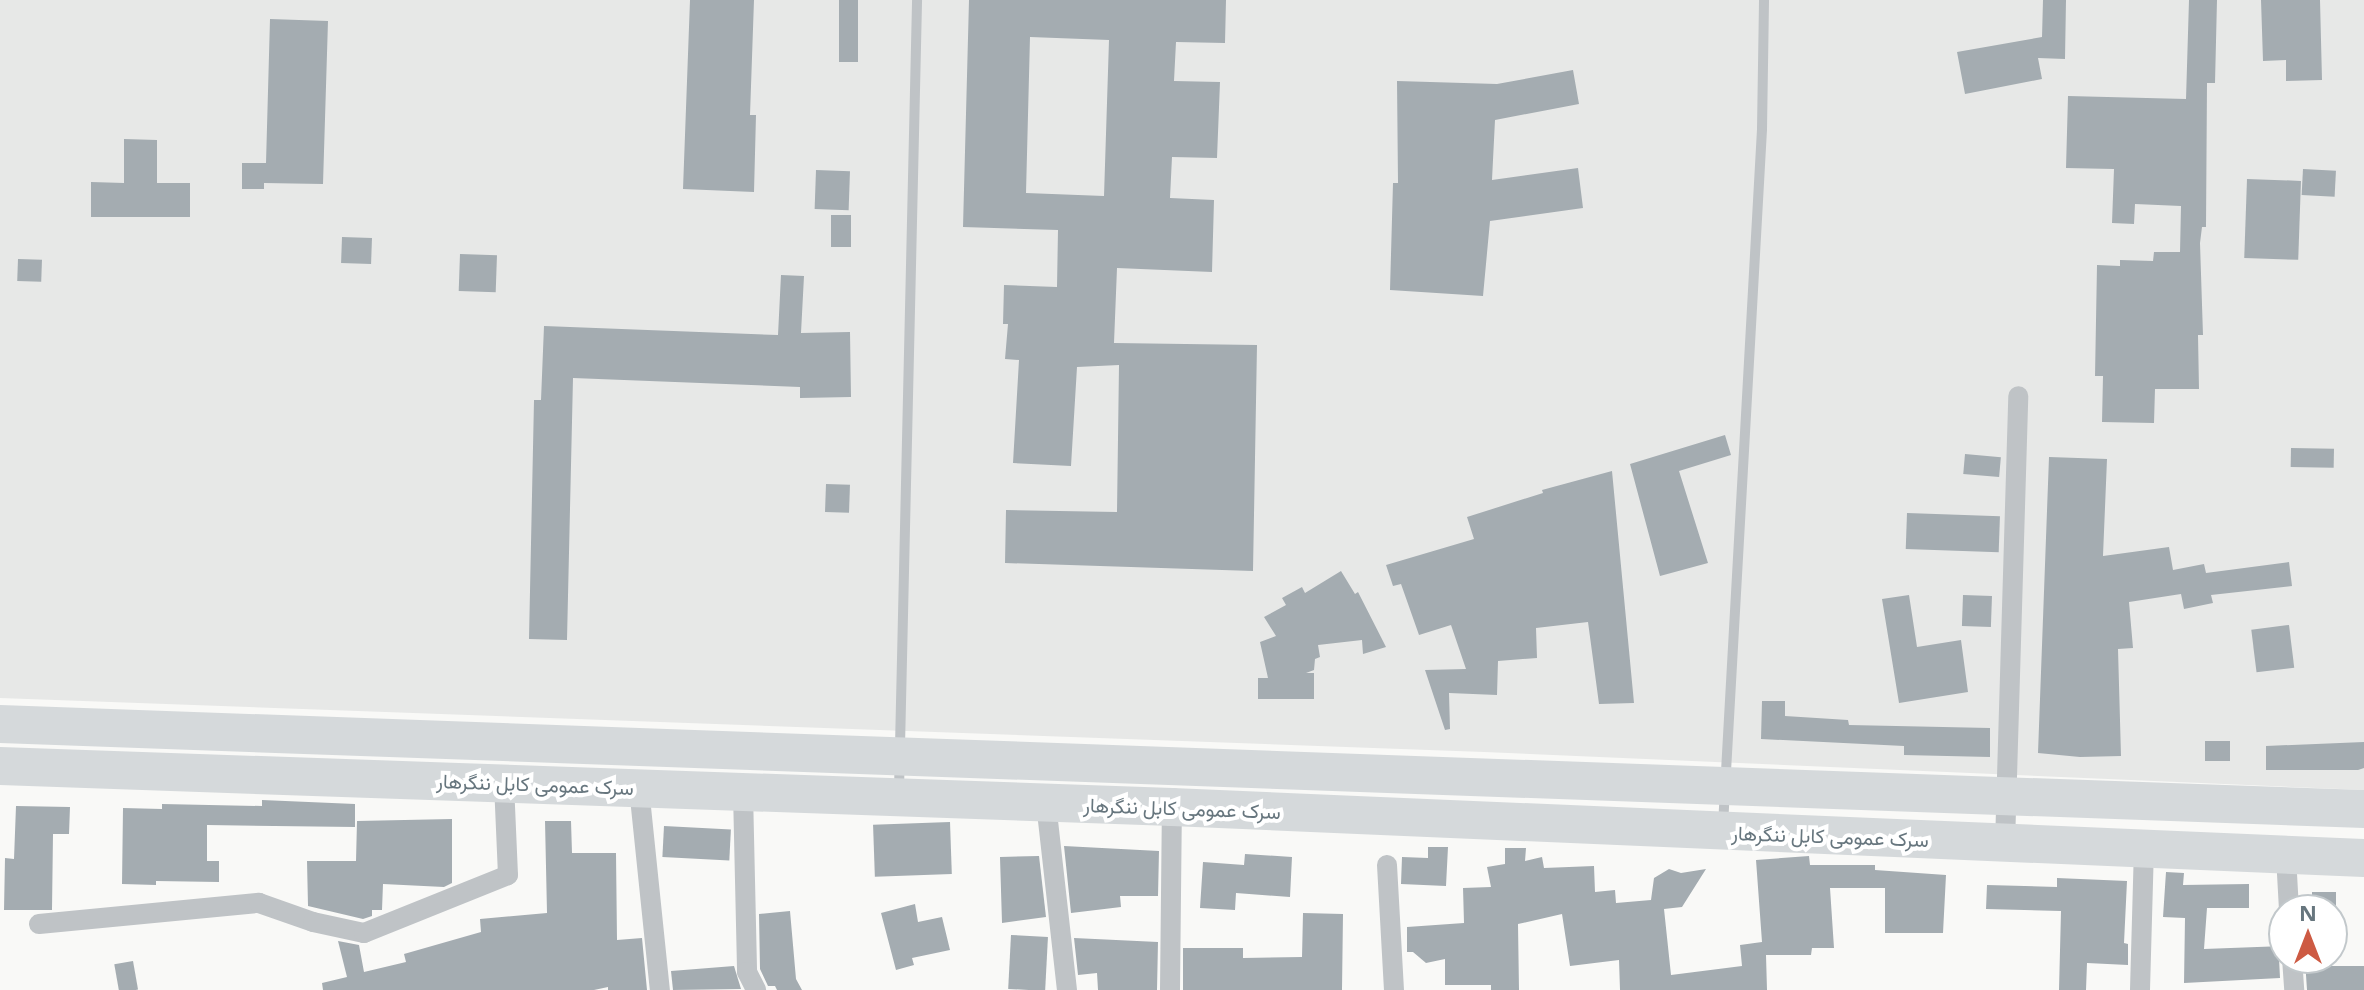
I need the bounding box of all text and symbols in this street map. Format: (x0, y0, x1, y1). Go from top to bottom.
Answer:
street label: سرک عمومی کابل ننگرهار (436, 769, 634, 799)
street label: سرک عمومی کابل ننگرهار (1083, 793, 1281, 823)
street label: سرک عمومی کابل ننگرهار (1731, 821, 1929, 851)
north arrow (2268, 894, 2348, 974)
text: N (2299, 897, 2317, 927)

